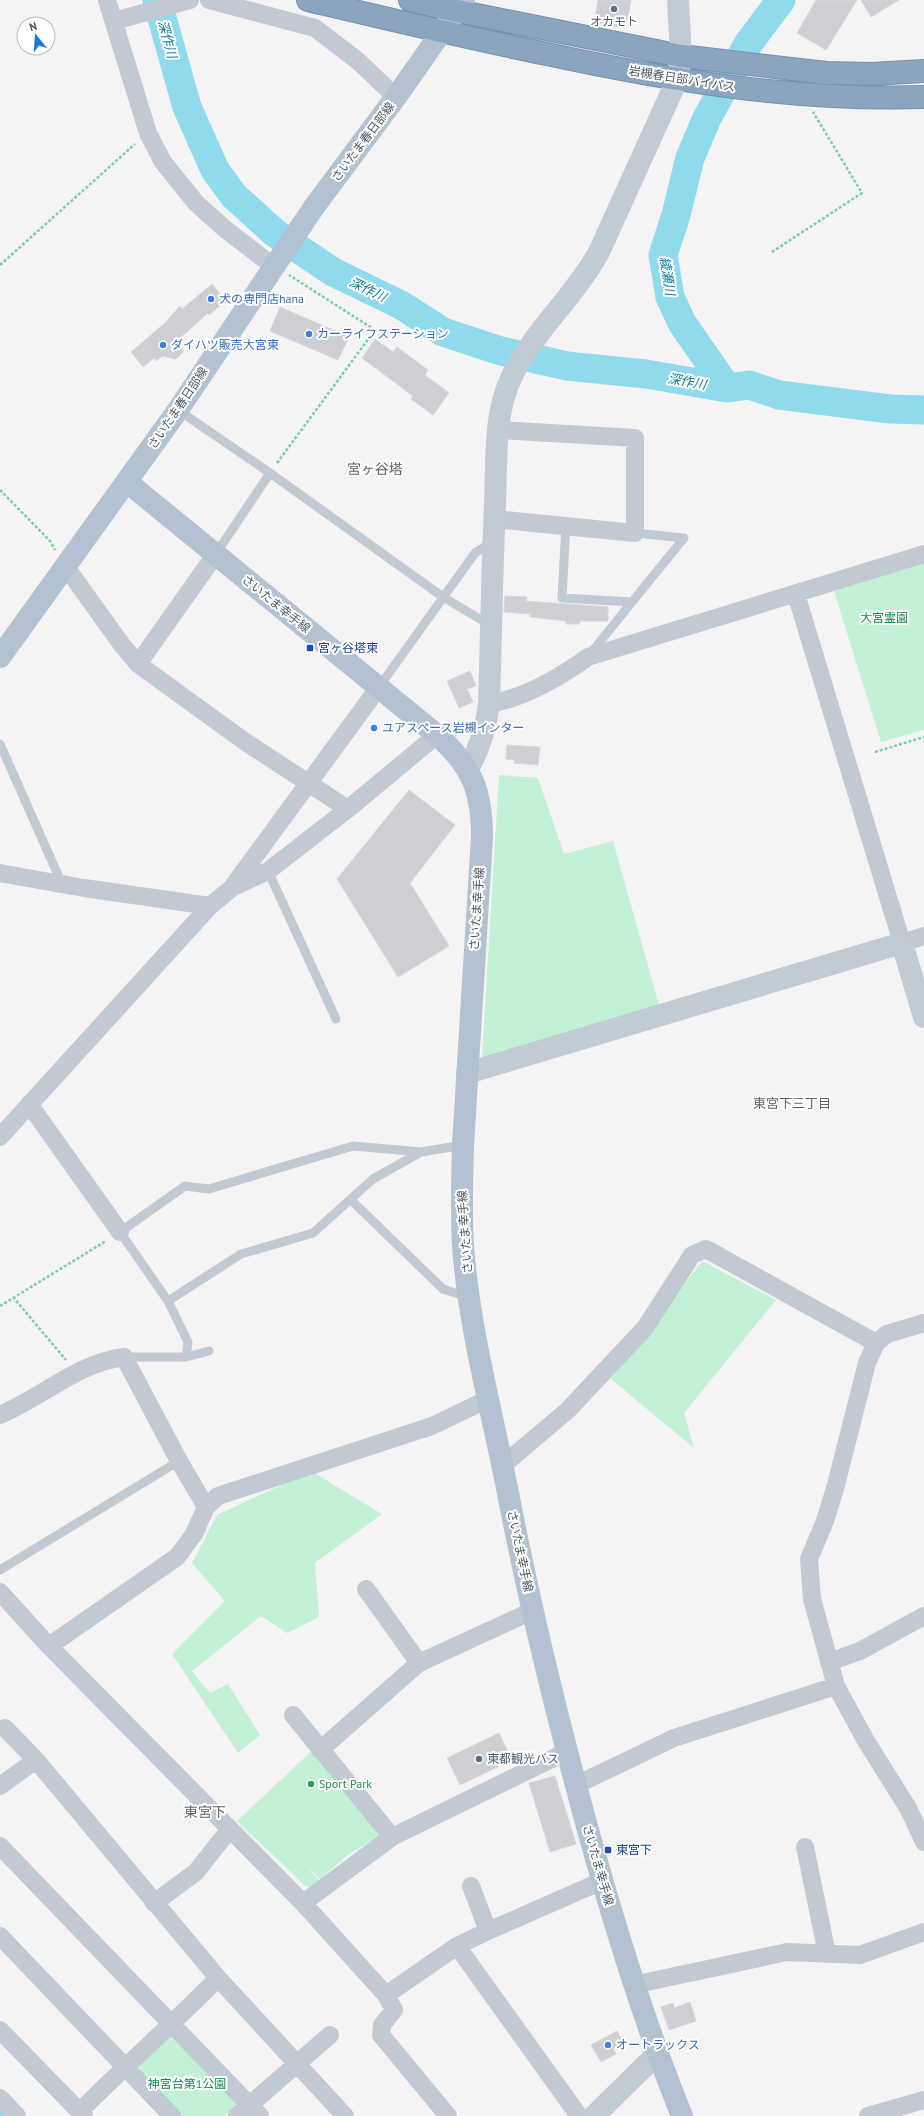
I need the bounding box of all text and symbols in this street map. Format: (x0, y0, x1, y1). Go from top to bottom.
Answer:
marker: オカモト (609, 4, 619, 14)
place label: オカモト (590, 14, 638, 29)
north arrow (16, 16, 56, 56)
water label: 深作川 (154, 18, 181, 62)
text: N (28, 19, 39, 34)
street label: 岩槻春日部バイパス (628, 63, 736, 94)
street label: さいたま春日部線 (328, 99, 397, 184)
water label: 綾瀬川 (656, 255, 679, 299)
water label: 深作川 (347, 273, 391, 307)
place label: 犬の専門店hana (219, 291, 304, 306)
marker: 犬の専門店hana (206, 294, 216, 304)
place label: カーライフステーション (317, 326, 449, 341)
marker: カーライフステーション (304, 329, 314, 339)
place label: ダイハツ販売大宮東 (171, 337, 279, 352)
marker: ダイハツ販売大宮東 (158, 340, 168, 350)
street label: さいたま春日部線 (145, 364, 211, 452)
water label: 深作川 (666, 370, 710, 394)
district label: 宮ヶ谷塔 (347, 460, 403, 478)
street label: さいたま幸手線 (239, 571, 314, 636)
park label: 大宮霊園 (860, 610, 908, 625)
place label: 宮ヶ谷塔東 (318, 640, 378, 655)
marker: 宮ヶ谷塔東 (305, 643, 315, 653)
place label: ユアスペース岩槻インター (382, 720, 525, 735)
marker: ユアスペース岩槻インター (369, 723, 379, 733)
street label: さいたま幸手線 (466, 867, 487, 951)
district label: 東宮下三丁目 (753, 1095, 831, 1112)
street label: さいたま幸手線 (454, 1190, 475, 1274)
street label: さいたま幸手線 (504, 1508, 537, 1593)
place label: 東都観光バス (487, 1751, 559, 1766)
marker: 東都観光バス (474, 1754, 484, 1764)
place label: Sport Park (319, 1776, 372, 1791)
marker: Sport Park (306, 1779, 316, 1789)
district label: 東宮下 (184, 1803, 226, 1821)
street label: さいたま幸手線 (580, 1823, 617, 1907)
place label: 東宮下 (616, 1842, 652, 1857)
marker: 東宮下 (603, 1845, 613, 1855)
place label: オートラックス (616, 2037, 700, 2052)
marker: オートラックス (603, 2040, 613, 2050)
park label: 神宮台第1公園 (148, 2076, 226, 2091)

